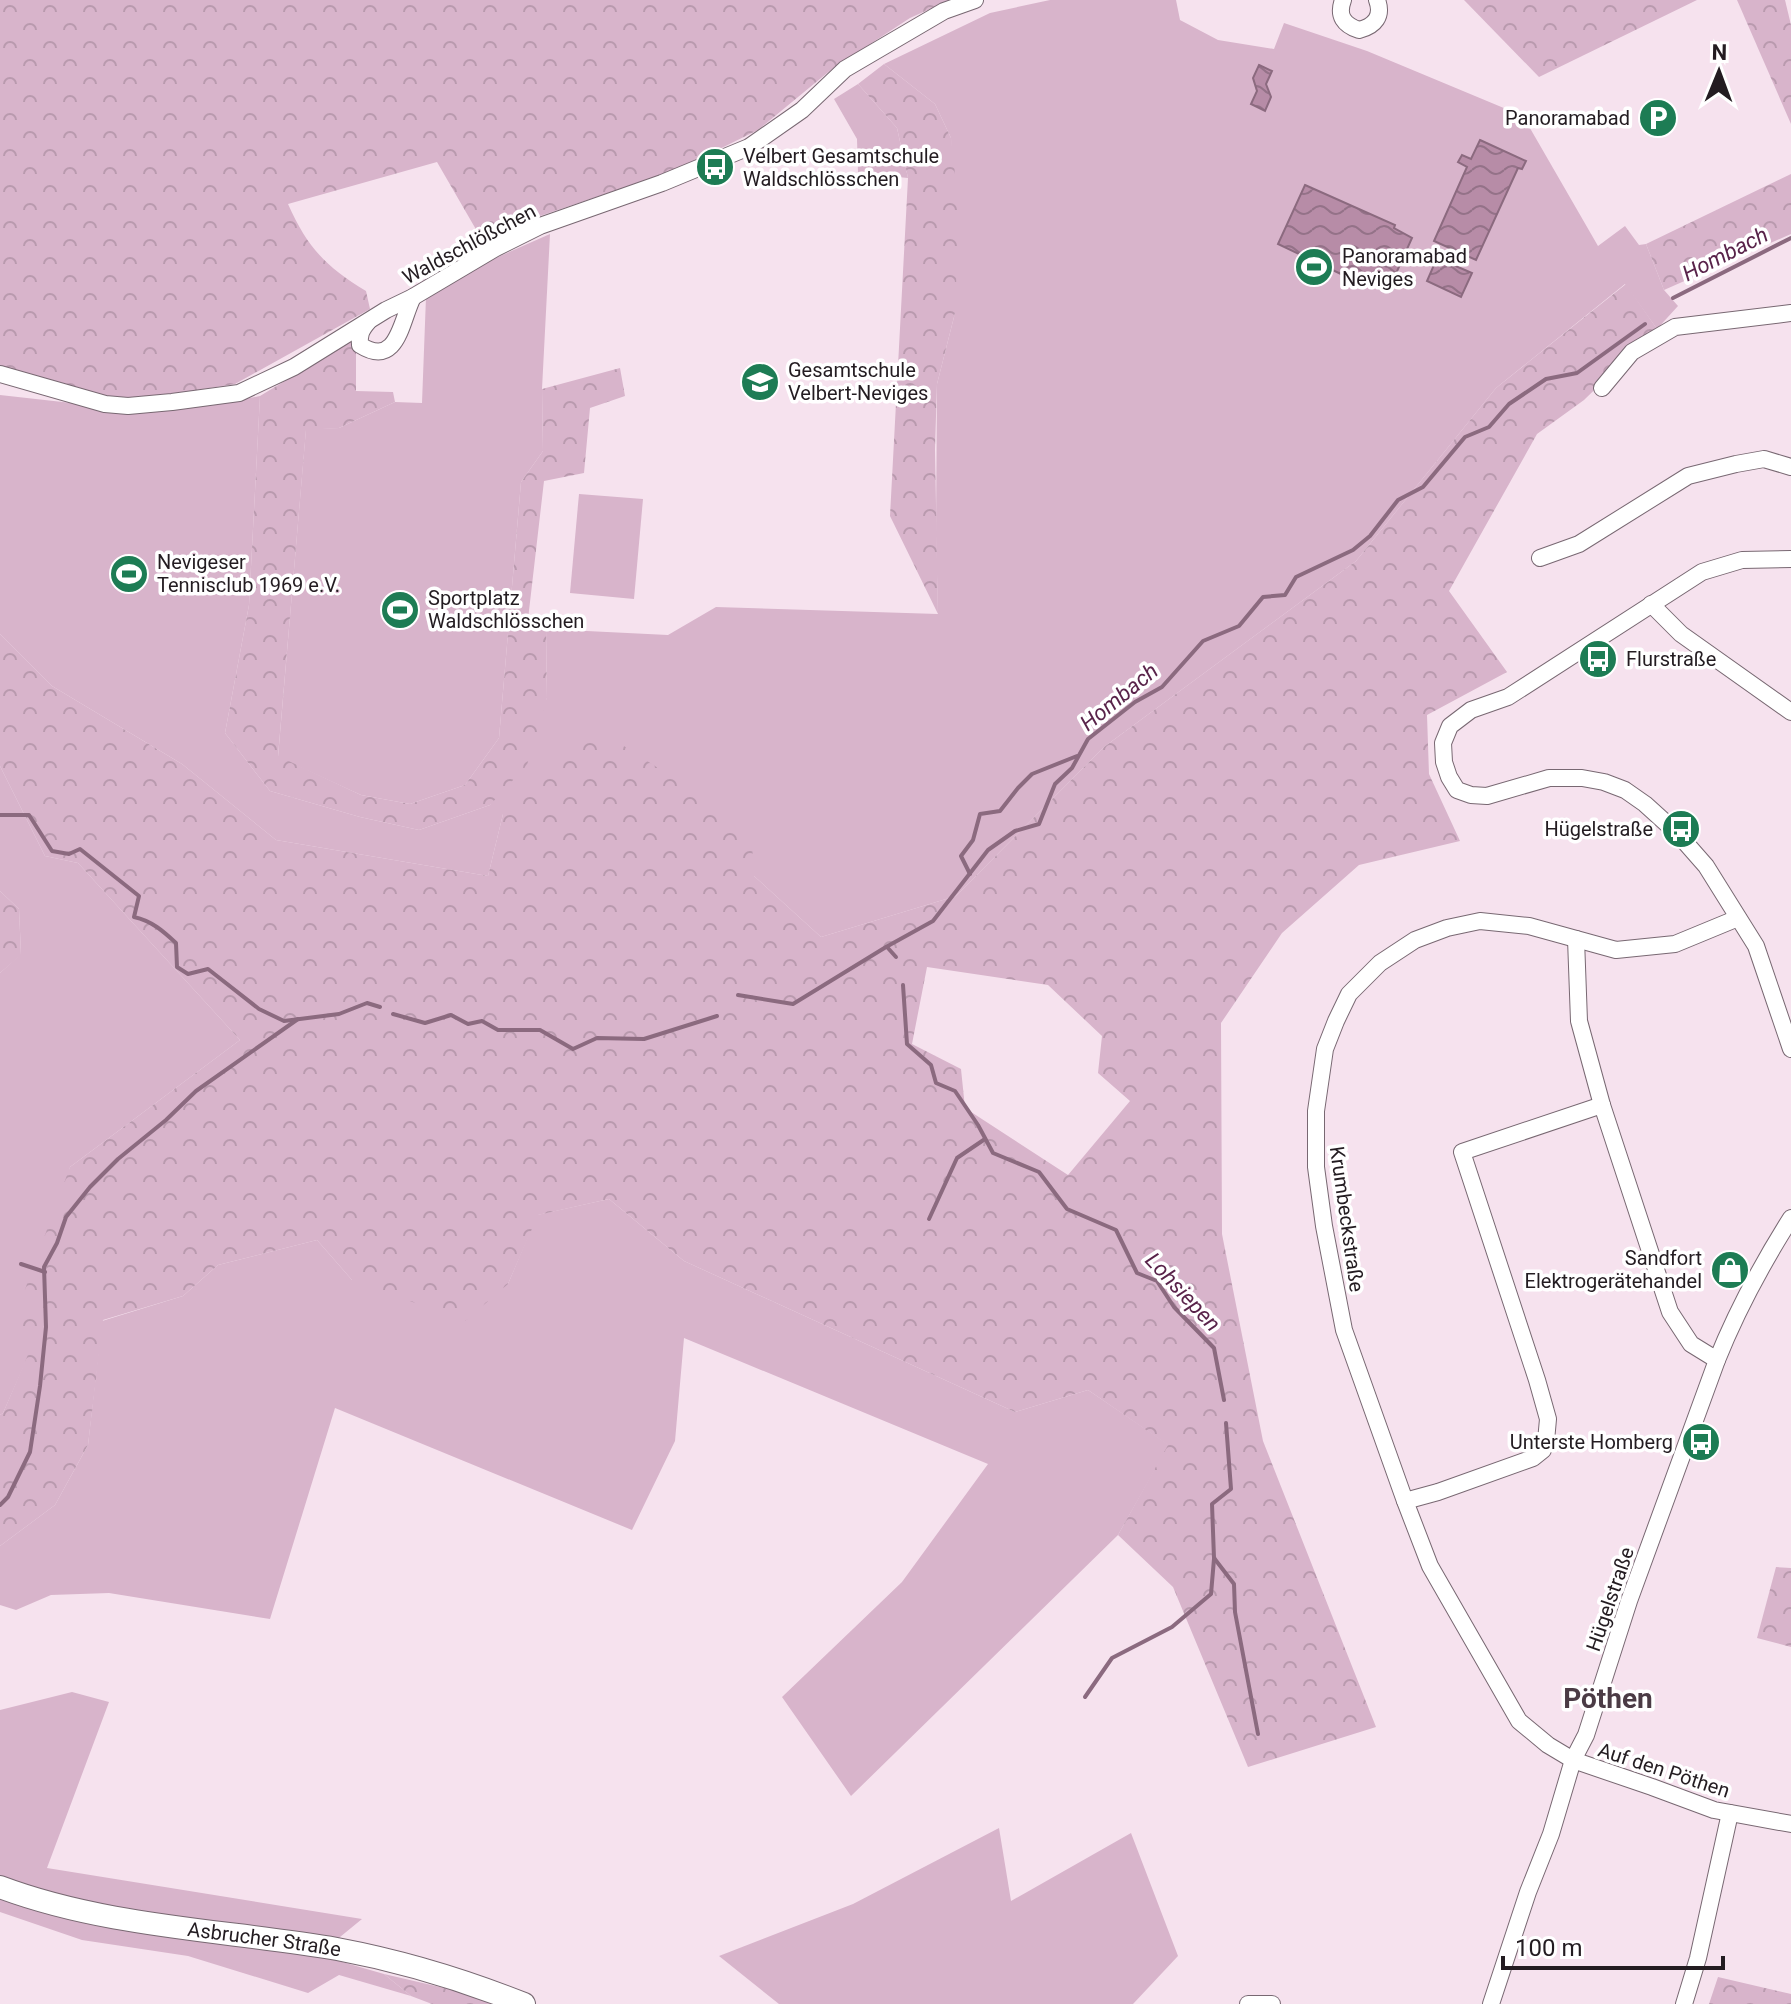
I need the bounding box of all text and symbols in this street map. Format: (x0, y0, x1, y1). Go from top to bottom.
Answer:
north arrow (1679, 32, 1759, 112)
text: N (1711, 40, 1727, 65)
parking icon: Panoramabad (1637, 97, 1679, 139)
place label: Panoramabad (1505, 106, 1630, 130)
place label: Velbert Gesamtschule Waldschlösschen (743, 144, 939, 191)
bus stop icon: Velbert Gesamtschule Waldschlösschen (694, 146, 736, 188)
street label: Waldschlößchen (398, 199, 540, 289)
water label: Hombach (1678, 222, 1772, 286)
place label: Panoramabad Neviges (1342, 244, 1467, 291)
sports icon: Panoramabad Neviges (1293, 246, 1335, 288)
place label: Gesamtschule Velbert-Neviges (788, 358, 928, 405)
school or university icon: Gesamtschule Velbert-Neviges (739, 361, 781, 403)
place label: Nevigeser Tennisclub 1969 e.V. (157, 550, 340, 597)
sports icon: Nevigeser Tennisclub 1969 e.V. (108, 553, 150, 595)
place label: Sportplatz Waldschlösschen (428, 586, 584, 633)
sports icon: Sportplatz Waldschlösschen (379, 589, 421, 631)
bus stop icon: Flurstraße (1577, 638, 1619, 680)
place label: Flurstraße (1626, 647, 1716, 671)
water label: Hombach (1075, 658, 1163, 736)
bus stop icon: Hügelstraße (1660, 808, 1702, 850)
place label: Hügelstraße (1544, 817, 1653, 841)
street label: Krumbeckstraße (1325, 1145, 1369, 1293)
place label: Sandfort Elektrogerätehandel (1525, 1246, 1702, 1293)
water label: Lohsiepen (1140, 1248, 1226, 1336)
shop icon: Sandfort Elektrogerätehandel (1709, 1249, 1751, 1291)
bus stop icon: Unterste Homberg (1680, 1421, 1722, 1463)
place label: Unterste Homberg (1510, 1430, 1673, 1454)
street label: Hügelstraße (1581, 1544, 1639, 1654)
district label: Pöthen (1563, 1682, 1653, 1715)
street label: Auf den Pöthen (1595, 1737, 1733, 1803)
street label: Asbrucher Straße (186, 1917, 343, 1961)
scale bar (1503, 1920, 1723, 1970)
text: 100 m (1515, 1934, 1582, 1962)

